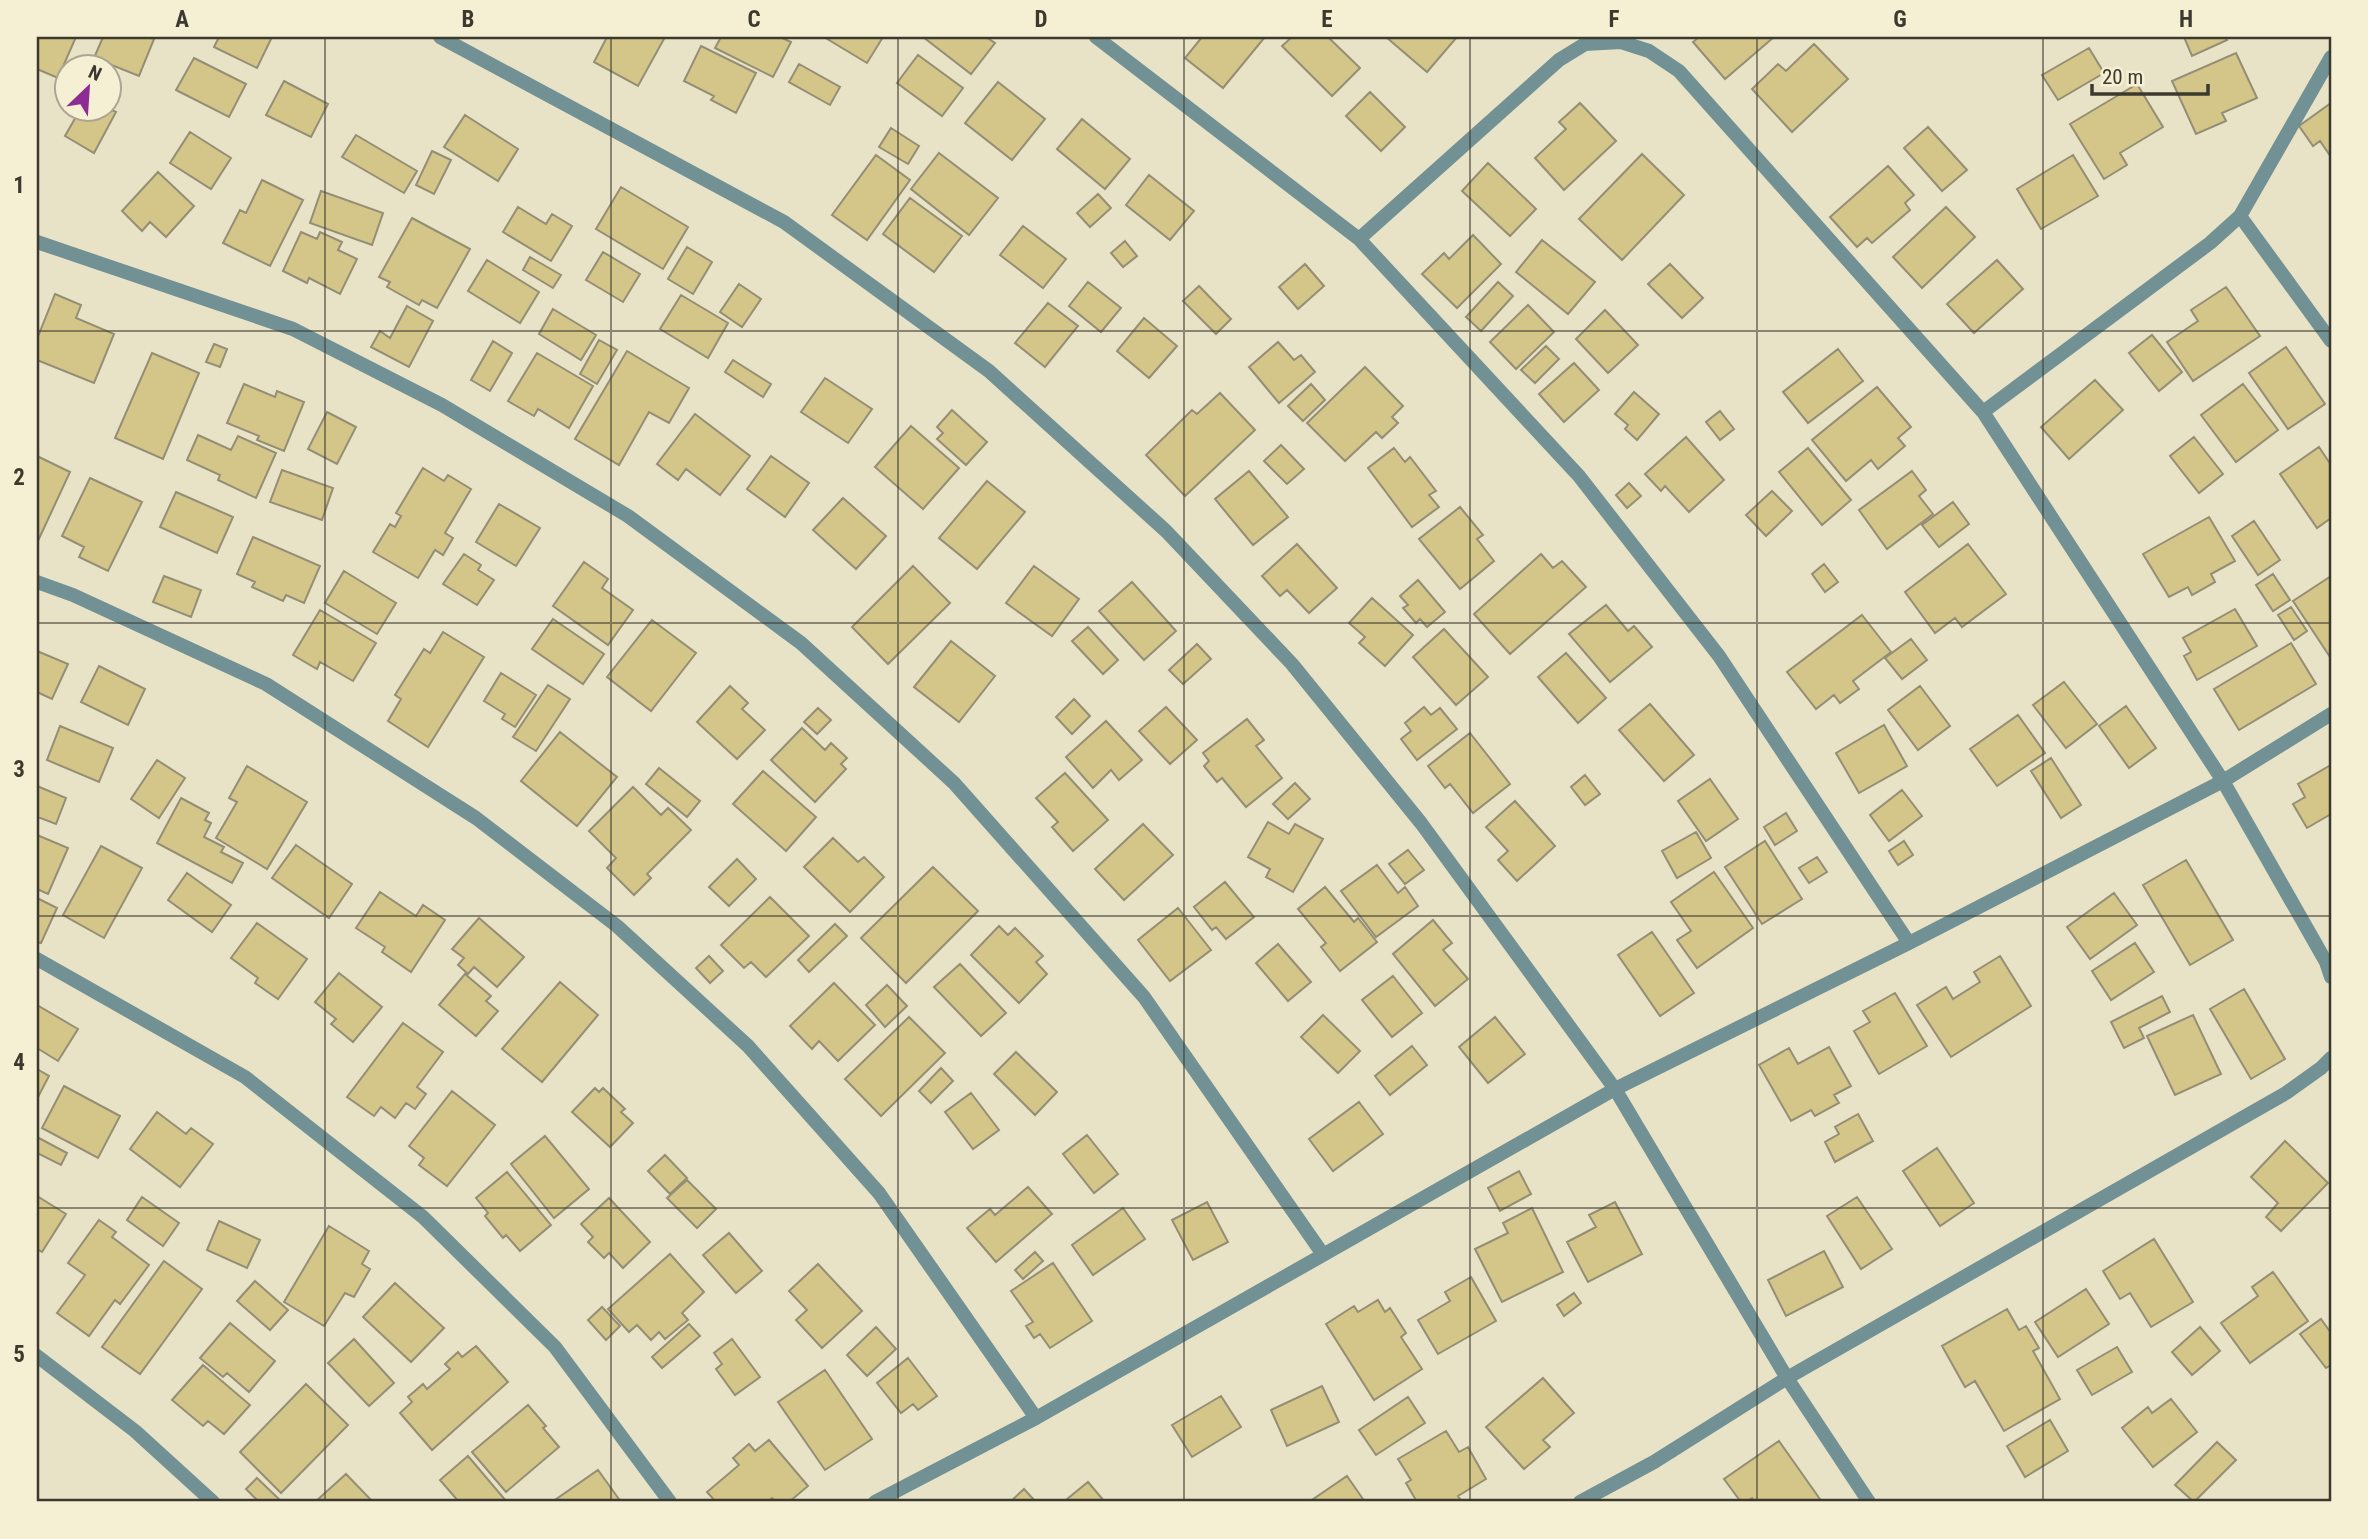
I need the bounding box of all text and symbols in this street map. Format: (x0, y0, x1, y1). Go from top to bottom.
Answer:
text: A (175, 6, 189, 33)
text: B (462, 6, 474, 33)
text: C (747, 6, 761, 33)
text: D (1035, 6, 1048, 33)
text: E (1321, 6, 1333, 33)
text: F (1609, 6, 1620, 33)
text: G (1893, 6, 1907, 33)
text: H (2179, 6, 2193, 33)
north arrow (52, 52, 122, 122)
scale bar (2092, 52, 2207, 96)
text: N (85, 60, 105, 86)
text: 20 m (2102, 65, 2143, 89)
text: 1 (13, 172, 25, 199)
text: 2 (13, 464, 25, 491)
text: 3 (13, 756, 25, 783)
text: 4 (13, 1049, 25, 1076)
text: 5 (13, 1341, 25, 1368)

